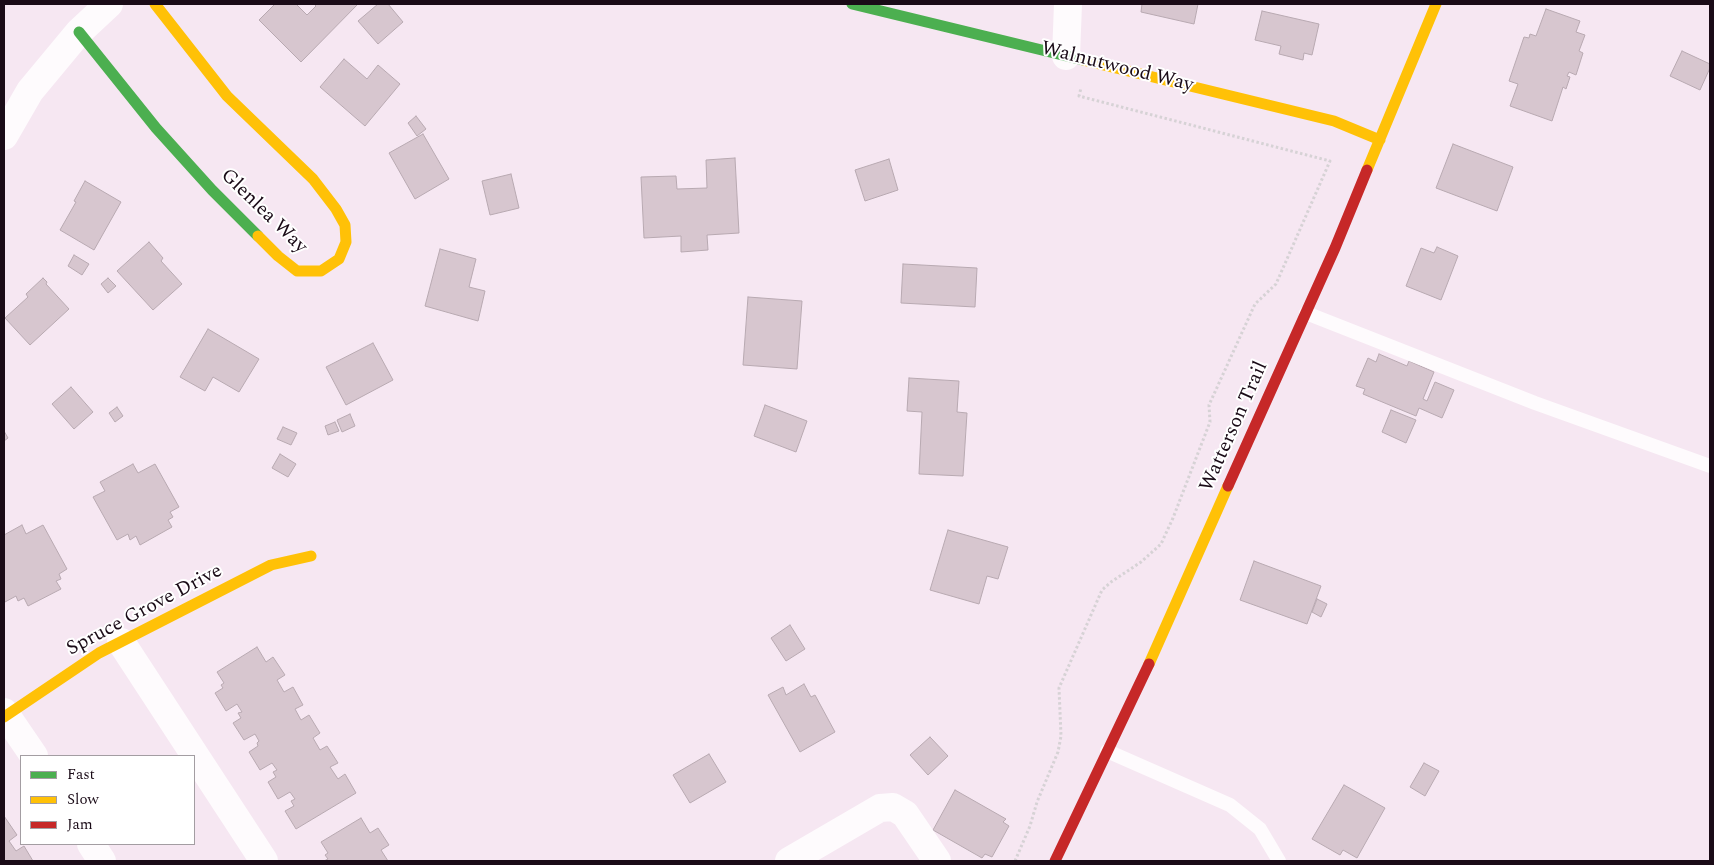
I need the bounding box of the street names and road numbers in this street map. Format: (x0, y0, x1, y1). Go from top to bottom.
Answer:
street label: Walnutwood Way (1038, 37, 1196, 99)
street label: Glenlea Way (215, 165, 311, 259)
street label: Watterson Trail (1196, 358, 1274, 496)
street label: Spruce Grove Drive (63, 560, 227, 662)

